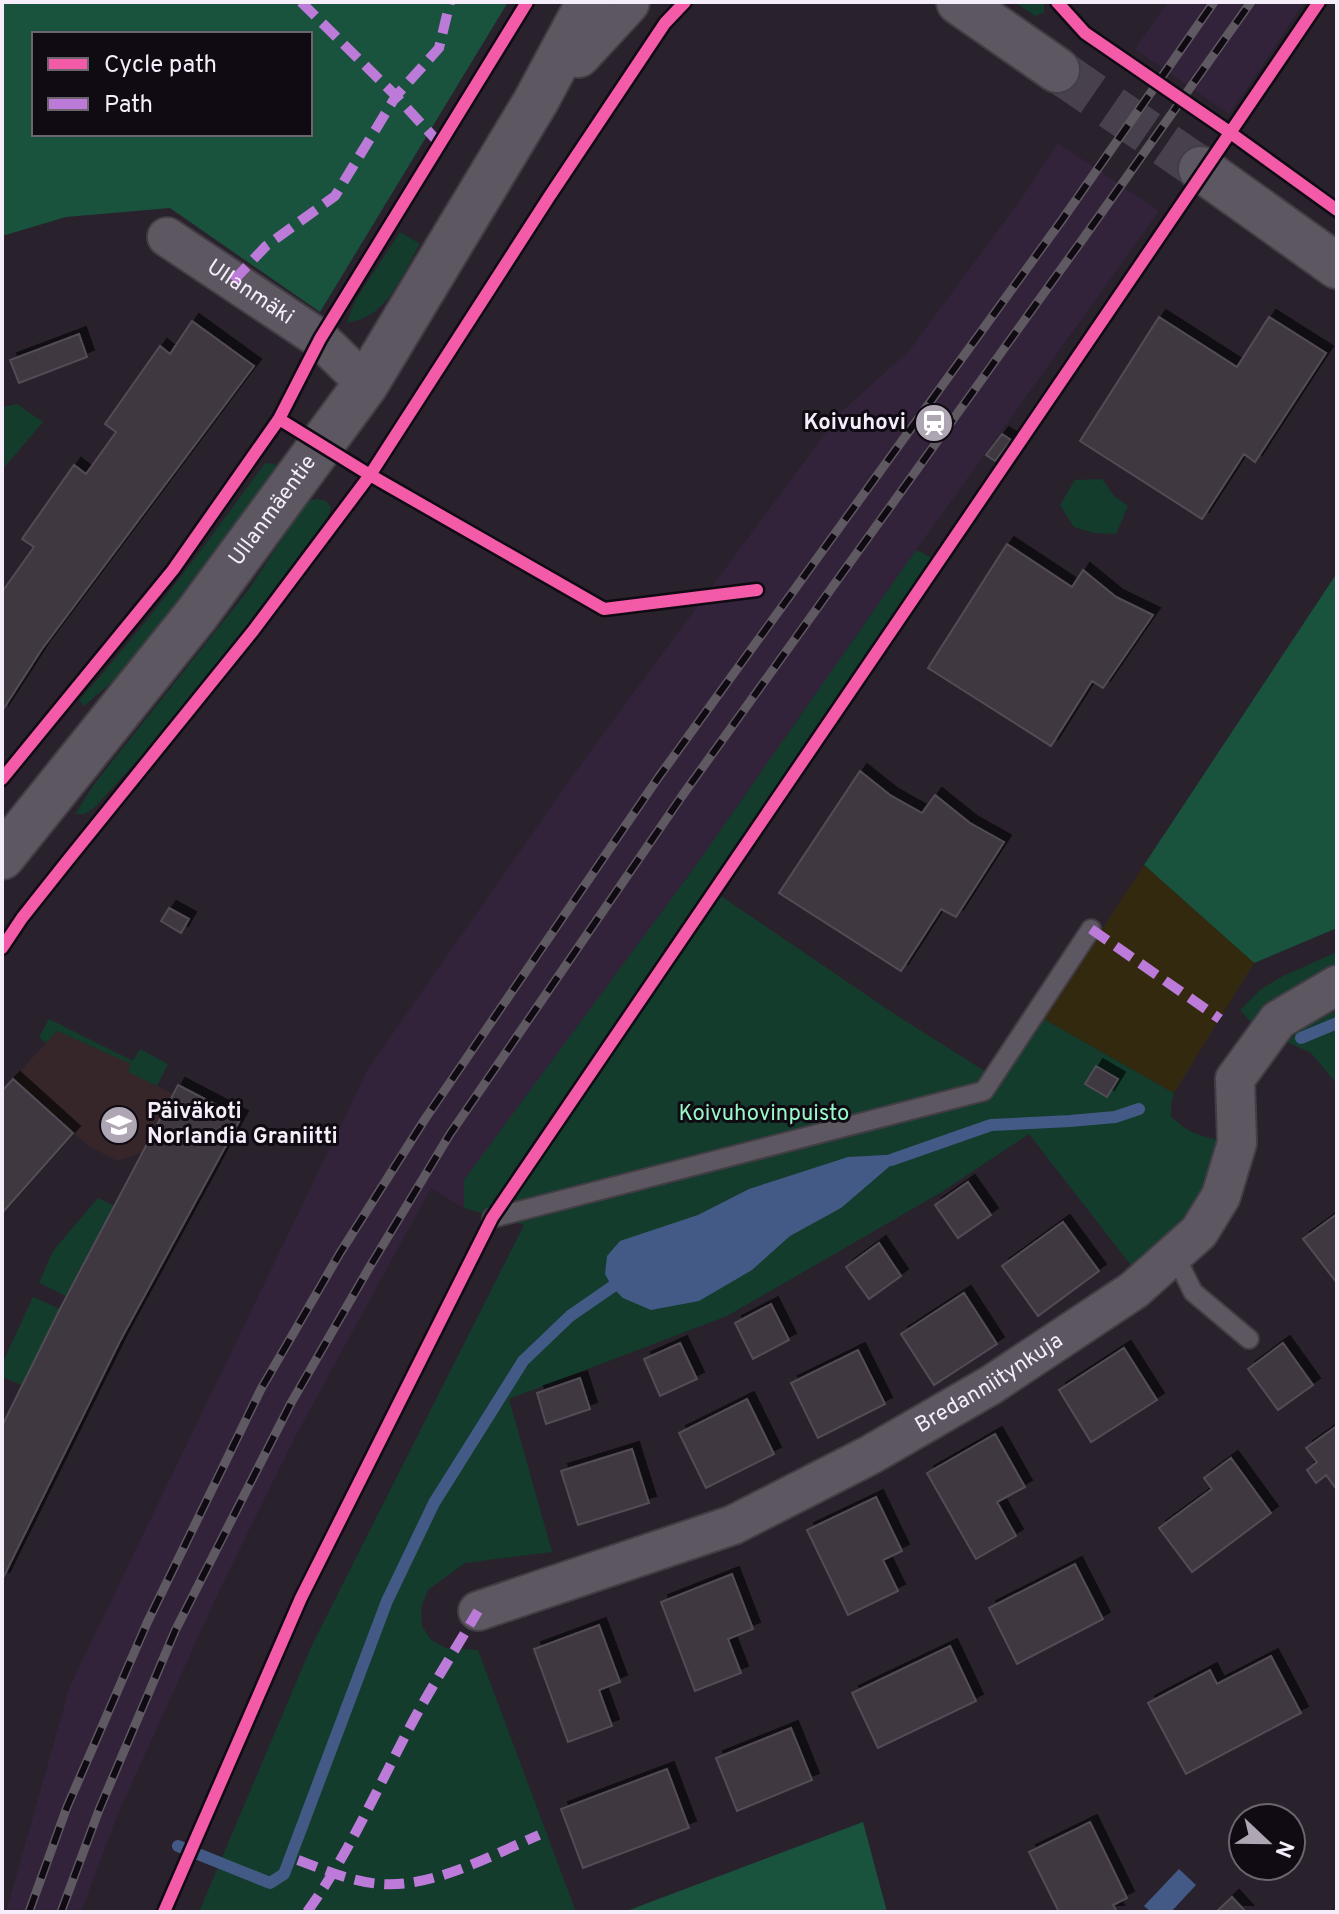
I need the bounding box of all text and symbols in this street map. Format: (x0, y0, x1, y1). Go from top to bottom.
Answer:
legend (32, 32, 312, 136)
text: Cycle path (104, 51, 217, 81)
text: Path (104, 91, 153, 121)
street label: Ullanmäki (202, 254, 299, 331)
station icon: Koivuhovi (913, 402, 955, 444)
place label: Koivuhovi (804, 410, 906, 437)
street label: Ullanmäentie (223, 450, 323, 571)
place label: Päiväkoti Norlandia Graniitti (147, 1099, 338, 1151)
park label: Koivuhovinpuisto (679, 1101, 849, 1128)
school or university icon: Päiväkoti Norlandia Graniitti (98, 1104, 140, 1146)
street label: Bredanniitynkuja (910, 1327, 1068, 1439)
north arrow (1227, 1802, 1307, 1882)
text: N (1268, 1836, 1299, 1861)

